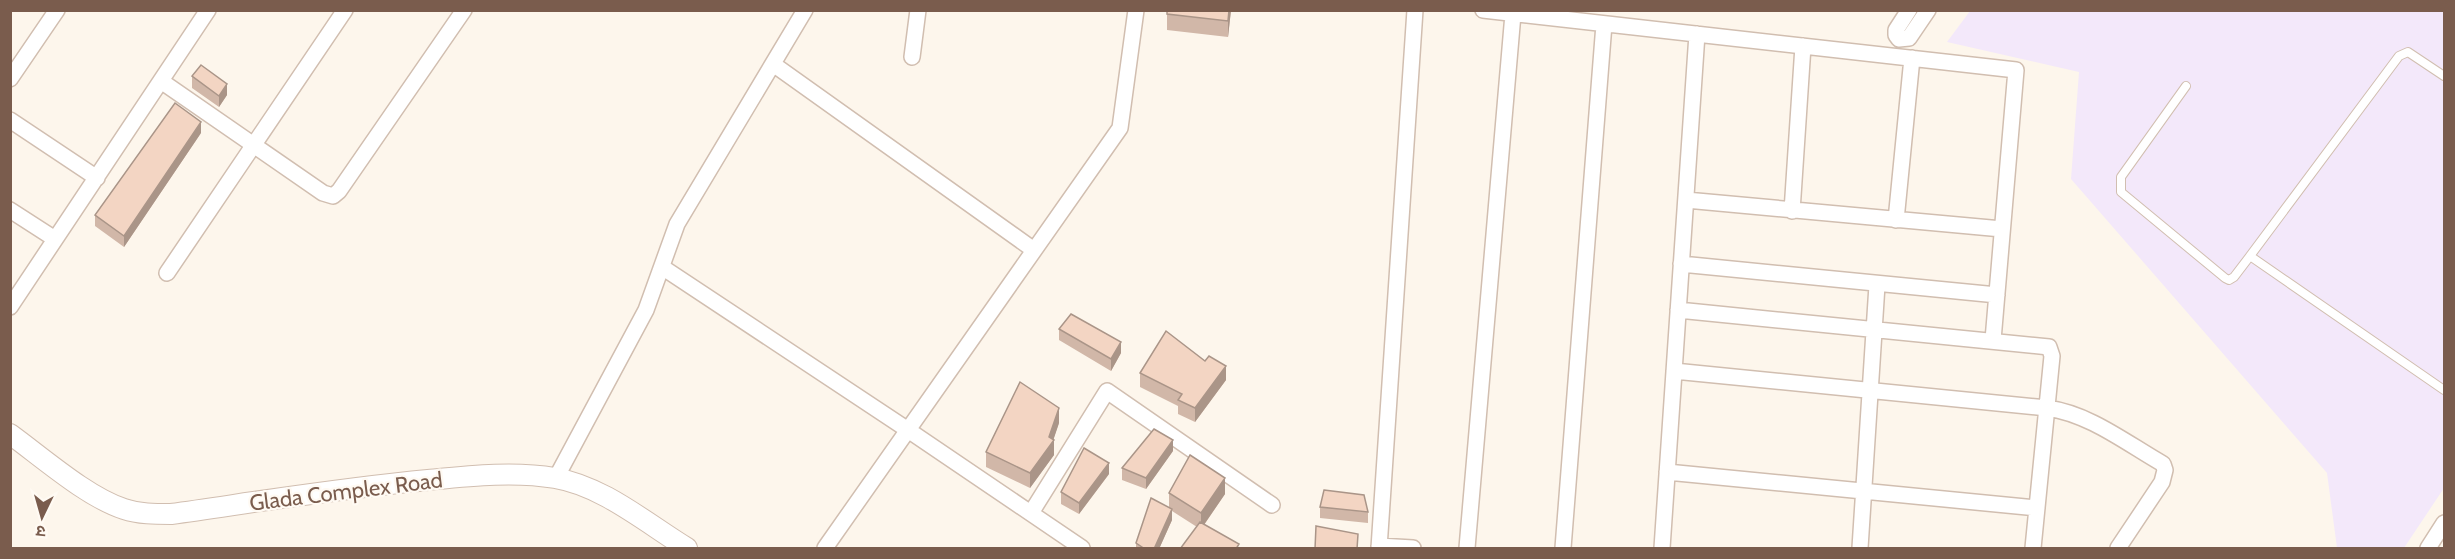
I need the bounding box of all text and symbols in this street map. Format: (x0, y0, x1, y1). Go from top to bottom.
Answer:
street label: Glada Complex Road (248, 466, 444, 517)
north arrow (12, 487, 72, 547)
text: उ (35, 522, 46, 541)

